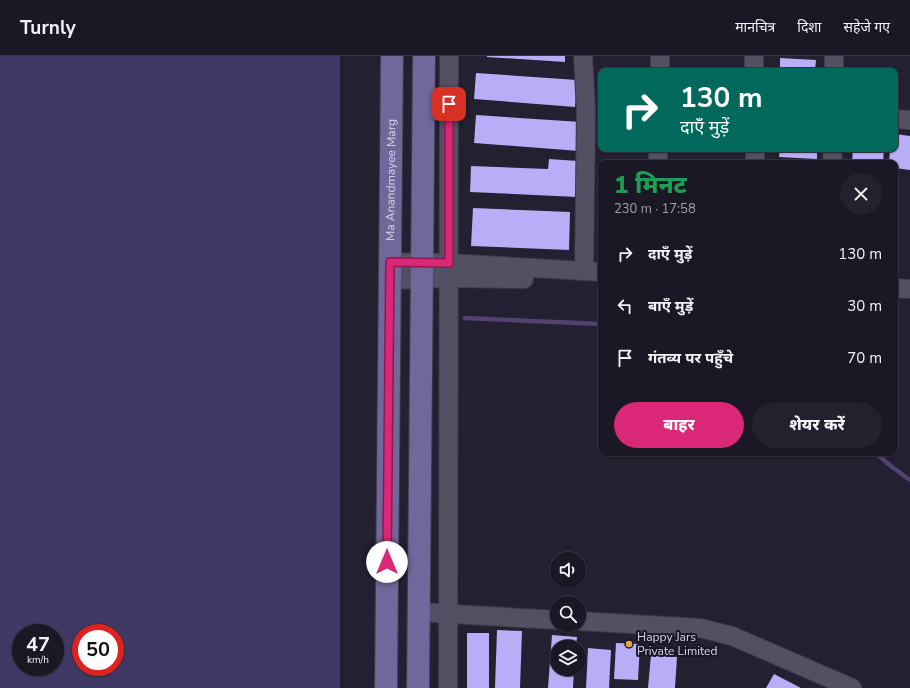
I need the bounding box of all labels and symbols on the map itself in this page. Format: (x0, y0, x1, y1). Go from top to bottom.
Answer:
pin (432, 87, 466, 121)
street label: Ma Anandmayee Marg (382, 119, 399, 241)
position arrow (366, 541, 408, 583)
speed limit sign: 50 (72, 624, 124, 676)
place label: Happy Jars Private Limited (637, 629, 717, 659)
marker: Happy Jars Private Limited (624, 639, 634, 649)

